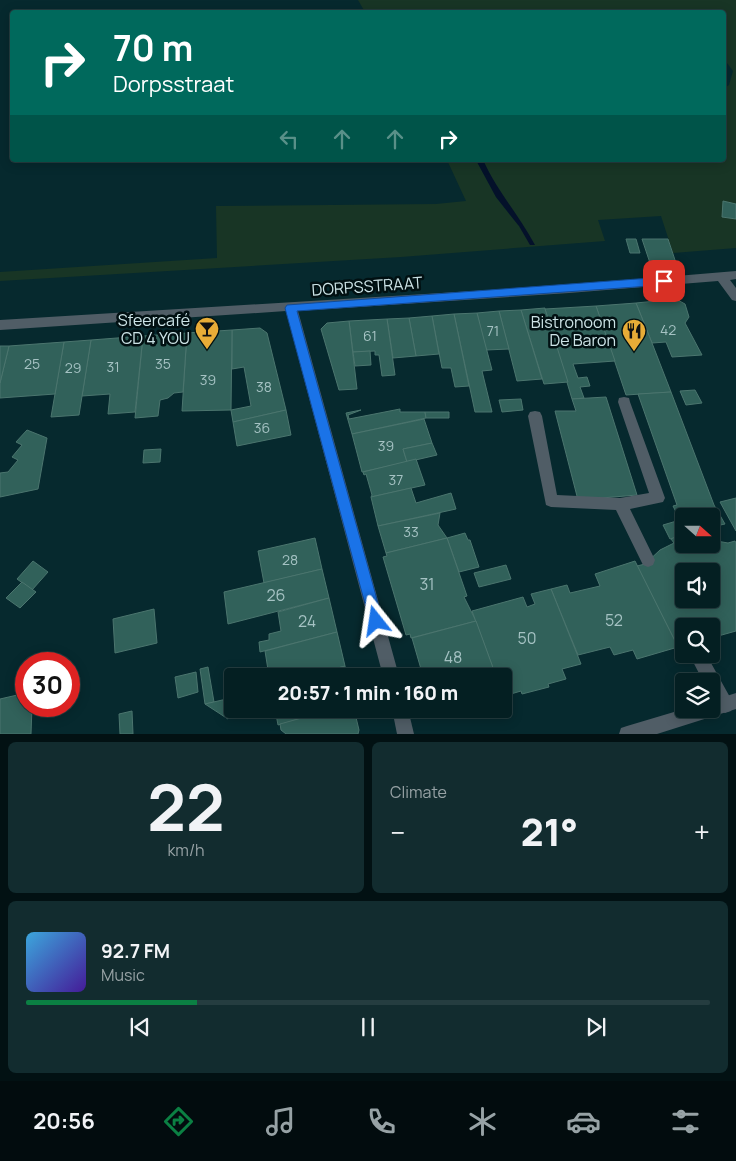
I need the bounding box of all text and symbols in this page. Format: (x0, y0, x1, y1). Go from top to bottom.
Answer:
text: 70 m (113, 24, 193, 72)
icon: right (30, 30, 95, 95)
text: Dorpsstraat (113, 69, 234, 99)
icon: left (275, 125, 303, 153)
icon: ahead (328, 125, 356, 153)
icon: ahead (381, 125, 409, 153)
icon: right (434, 125, 462, 153)
pin (643, 260, 685, 302)
icon: arrive (650, 267, 678, 295)
street label: DORPSSTRAAT (311, 271, 424, 301)
place label: Sfeercafé CD 4 YOU (118, 309, 190, 349)
place label: Bistronoom De Baron (531, 311, 616, 351)
bar icon: Sfeercafé CD 4 YOU (194, 316, 220, 350)
restaurant icon: Bistronoom De Baron (621, 318, 647, 352)
house number: 42 (660, 320, 676, 339)
house number: 71 (487, 321, 499, 340)
house number: 61 (363, 326, 377, 345)
house number: 25 (24, 354, 40, 373)
house number: 35 (155, 354, 171, 373)
house number: 31 (106, 357, 120, 376)
house number: 29 (65, 358, 81, 377)
house number: 39 (200, 370, 216, 389)
house number: 38 (256, 377, 272, 396)
house number: 36 (254, 418, 270, 437)
house number: 39 (378, 436, 394, 455)
house number: 37 (389, 470, 403, 489)
north arrow (675, 508, 720, 552)
map controls (675, 508, 720, 718)
house number: 33 (403, 522, 419, 541)
house number: 28 (282, 550, 298, 569)
button: sound (675, 563, 720, 608)
house number: 31 (419, 573, 435, 595)
house number: 26 (266, 584, 286, 606)
position arrow (349, 594, 401, 646)
house number: 52 (605, 609, 623, 631)
house number: 24 (298, 610, 316, 632)
button: search (675, 618, 720, 663)
house number: 50 (518, 627, 537, 649)
house number: 48 (444, 646, 462, 668)
speed limit sign: 30 (15, 652, 80, 717)
button: layers (675, 673, 720, 718)
text: 20:57 · 1 min · 160 m (278, 680, 458, 706)
text: 22 (147, 762, 225, 851)
text: Climate (390, 781, 447, 803)
text: 21° (521, 805, 578, 857)
text: − (390, 813, 405, 851)
text: + (694, 813, 710, 851)
text: km/h (167, 839, 205, 861)
text: 92.7 FM (101, 938, 170, 964)
text: Music (101, 964, 145, 986)
icon: previous (126, 1013, 154, 1041)
icon: pause (354, 1013, 382, 1041)
icon: next (582, 1013, 610, 1041)
icon: directions (161, 1104, 196, 1139)
icon: music (263, 1104, 298, 1139)
icon: phone (364, 1104, 399, 1139)
icon: climate (465, 1104, 500, 1139)
icon: car (566, 1104, 601, 1139)
icon: filters (668, 1104, 703, 1139)
text: 20:56 (33, 1106, 95, 1136)

